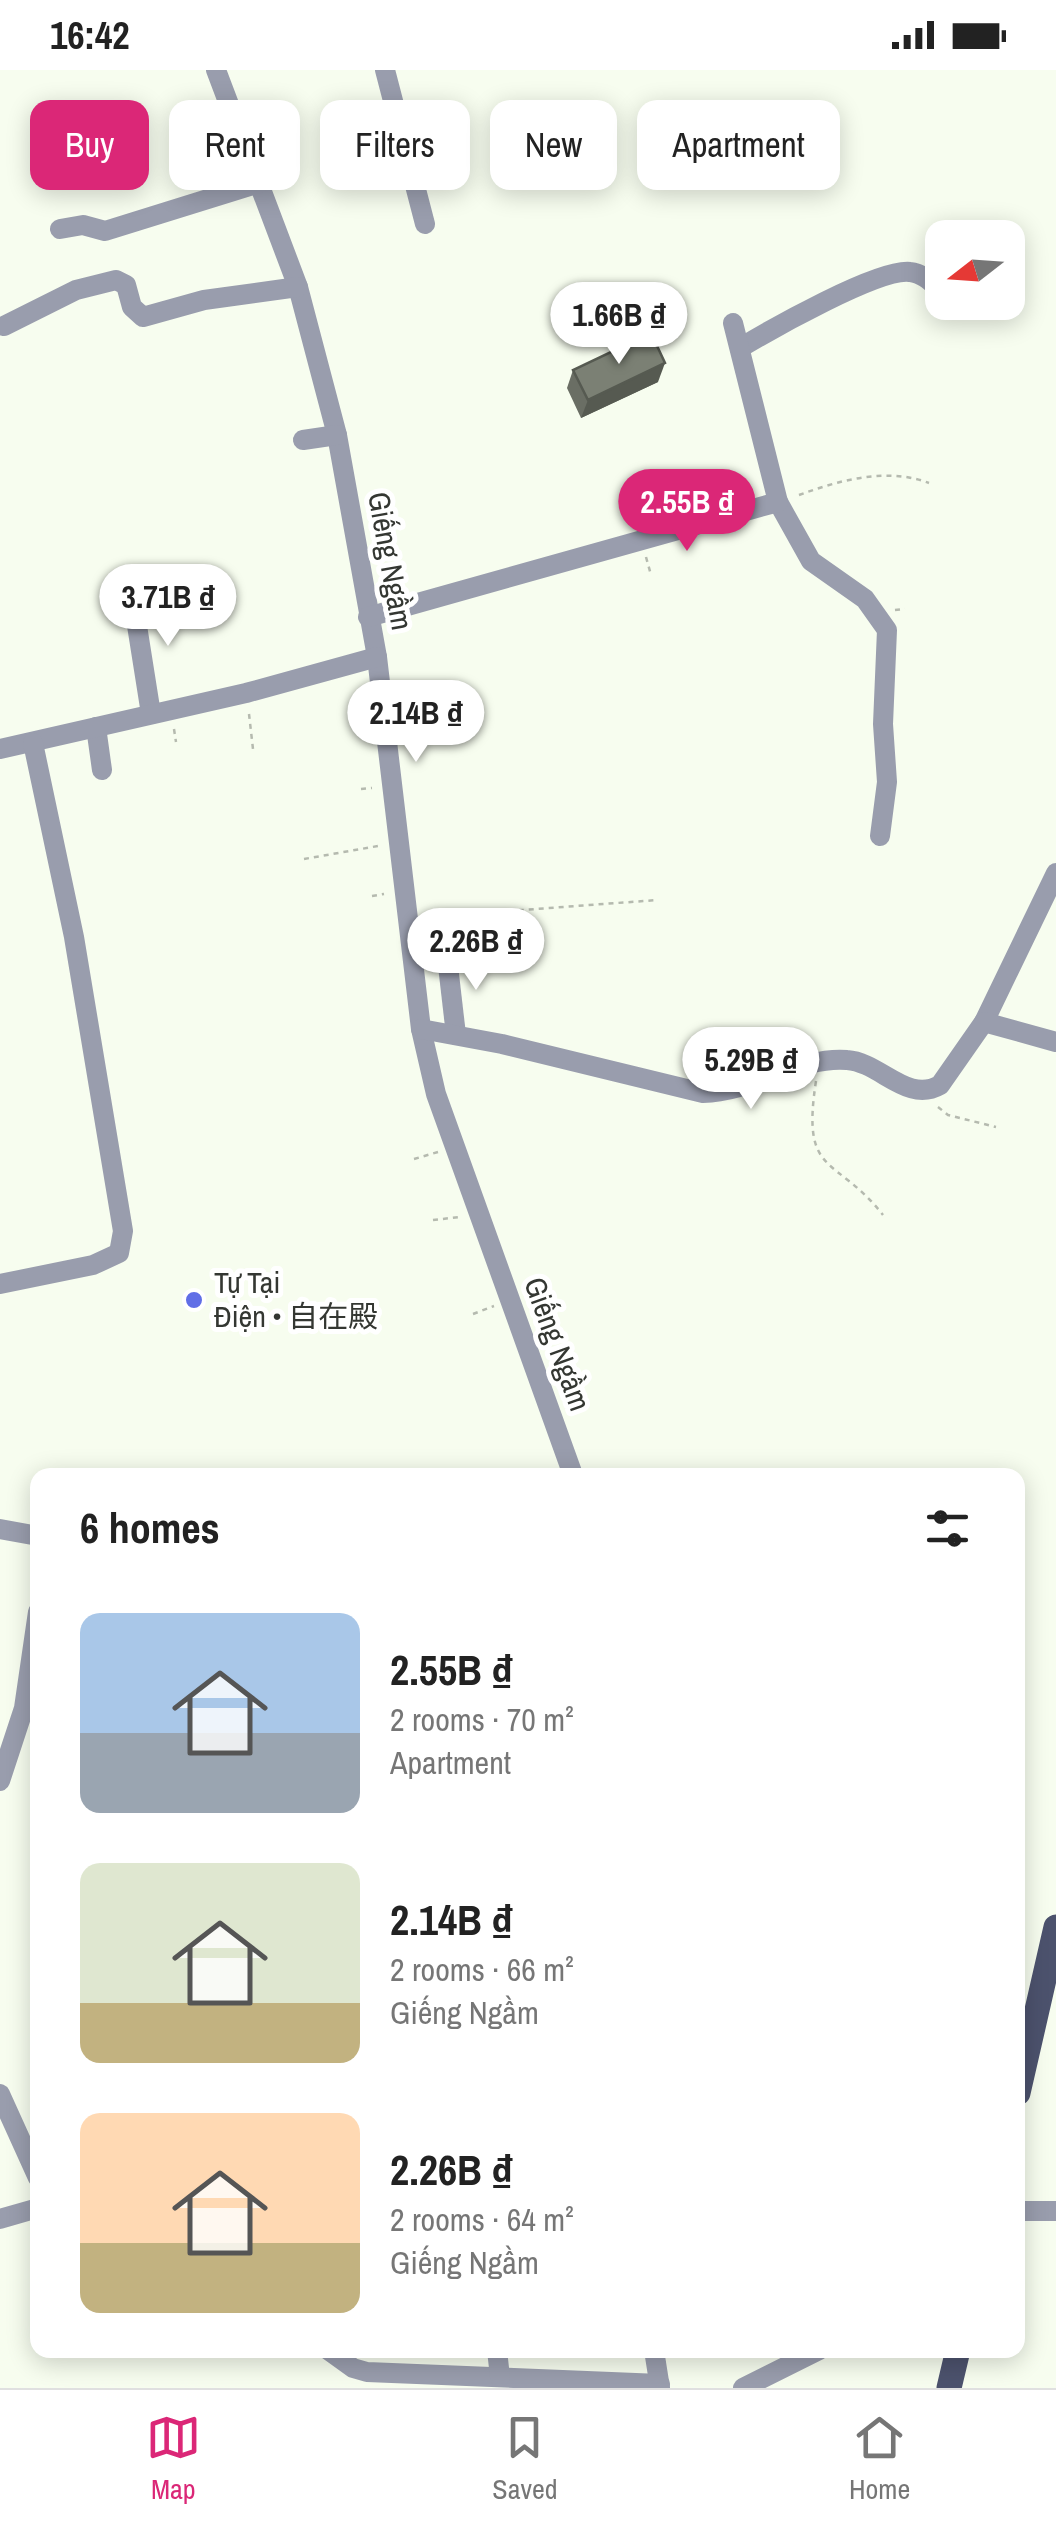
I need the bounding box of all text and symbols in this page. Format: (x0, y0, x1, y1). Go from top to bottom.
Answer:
text: 16:42 (50, 10, 130, 61)
chip: Buy (30, 100, 149, 190)
chip: Rent (169, 100, 300, 190)
chip: Filters (320, 100, 470, 190)
chip: New (490, 100, 617, 190)
chip: Apartment (637, 100, 840, 190)
north arrow (925, 220, 1025, 320)
map controls (925, 220, 1025, 320)
pin: 1.66B ₫ (527, 282, 711, 367)
text: 1.66B ₫ (572, 293, 666, 336)
pin: 2.55B ₫ (595, 469, 779, 554)
text: 2.55B ₫ (640, 480, 734, 523)
street label: Giếng Ngầm (359, 489, 423, 633)
pin: 3.71B ₫ (76, 564, 260, 649)
text: 3.71B ₫ (121, 575, 215, 618)
pin: 2.14B ₫ (324, 680, 508, 765)
text: 2.14B ₫ (369, 691, 463, 734)
pin: 2.26B ₫ (384, 908, 568, 993)
text: 2.26B ₫ (429, 919, 523, 962)
pin: 5.29B ₫ (659, 1027, 843, 1112)
text: 5.29B ₫ (704, 1038, 798, 1081)
place label: Tự Tại Điện • 自在殿 (214, 1262, 378, 1336)
street label: Giếng Ngầm (515, 1271, 601, 1416)
marker: Tự Tại Điện • 自在殿 (183, 1289, 205, 1311)
text: 6 homes (80, 1500, 220, 1556)
icon: filters (920, 1501, 975, 1556)
text: 2.55B ₫ (390, 1642, 513, 1698)
icon: home (160, 1653, 280, 1773)
text: 2 rooms · 70 m² (390, 1698, 574, 1741)
text: Apartment (390, 1741, 511, 1784)
text: 2.14B ₫ (390, 1892, 513, 1948)
icon: home (160, 1903, 280, 2023)
text: 2 rooms · 66 m² (390, 1948, 574, 1991)
text: Giếng Ngầm (390, 1991, 539, 2034)
text: 2.26B ₫ (390, 2142, 513, 2198)
icon: home (160, 2153, 280, 2273)
text: 2 rooms · 64 m² (390, 2198, 574, 2241)
text: Giếng Ngầm (390, 2241, 539, 2284)
tab: Map (146, 2410, 201, 2508)
tab: Saved (492, 2410, 557, 2508)
tab: Home (849, 2410, 910, 2508)

